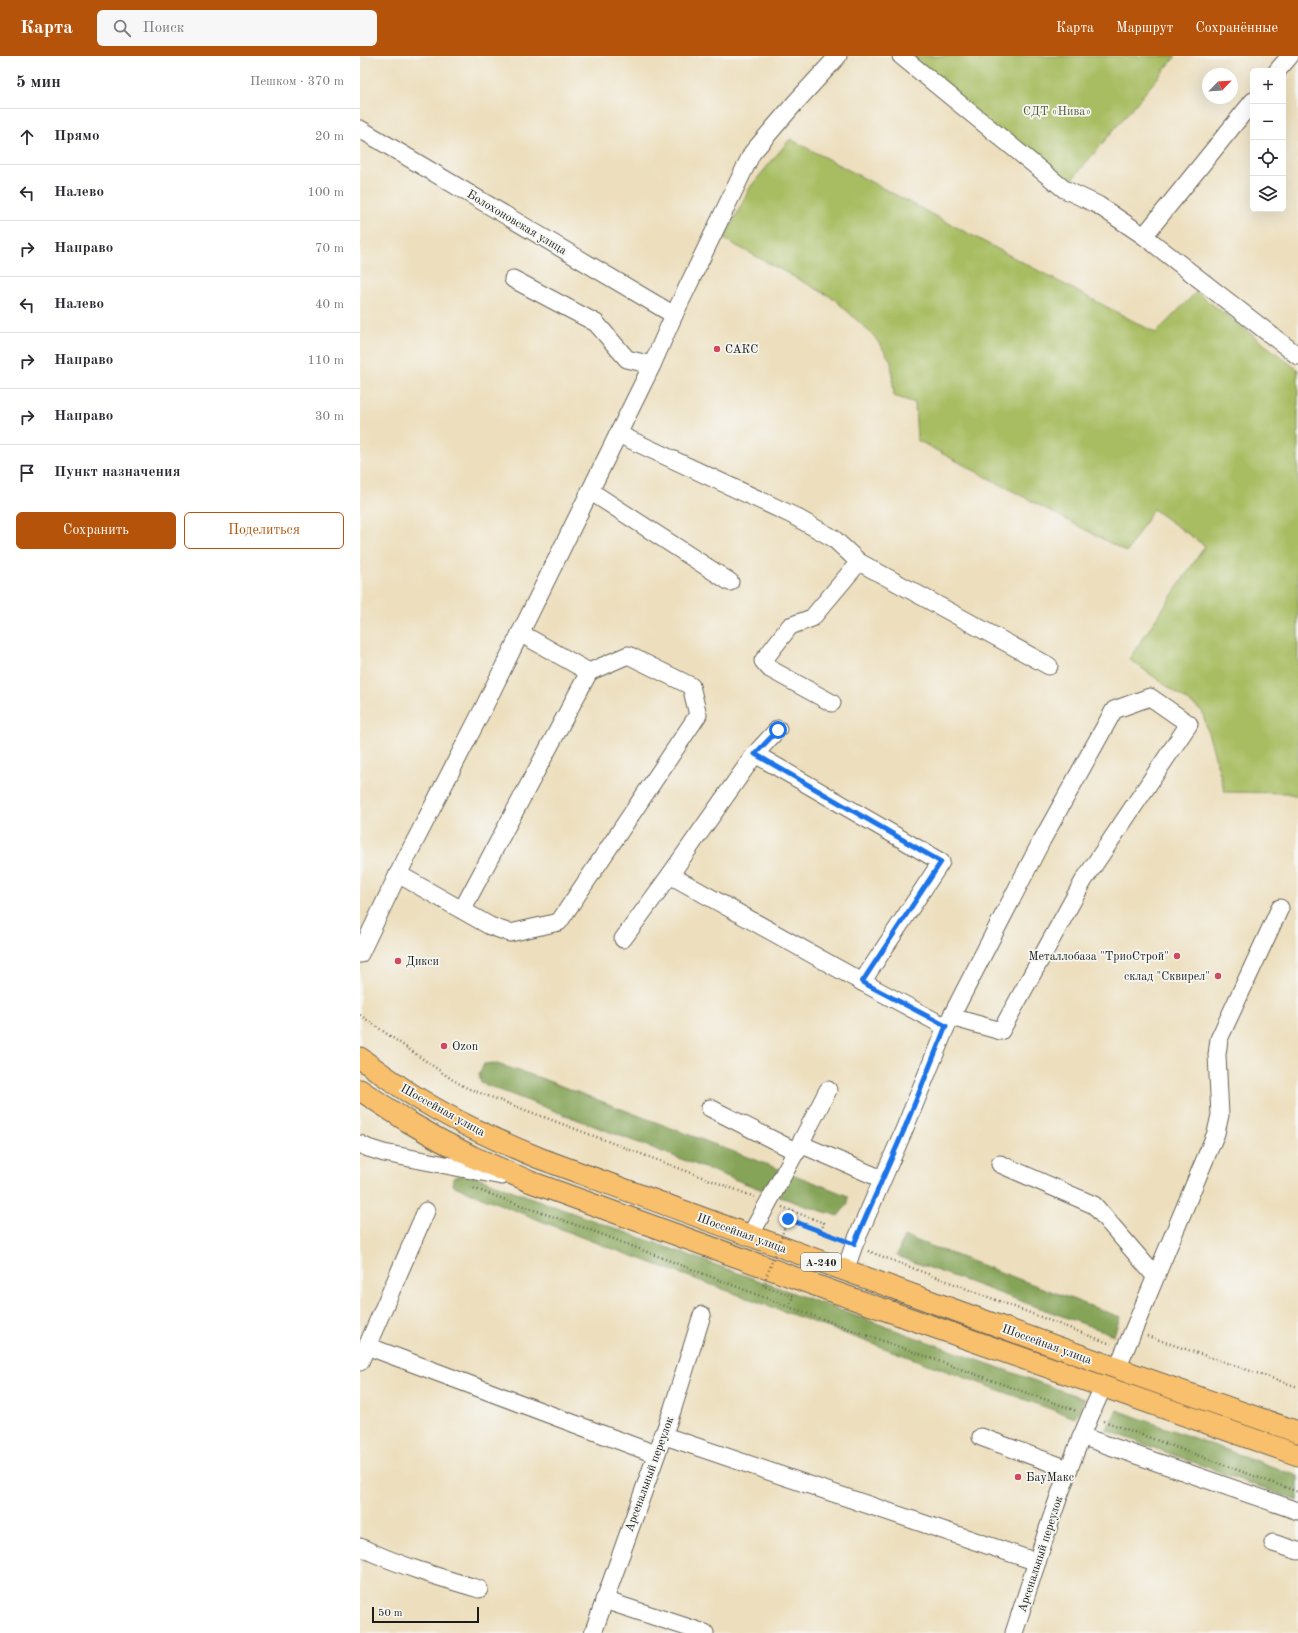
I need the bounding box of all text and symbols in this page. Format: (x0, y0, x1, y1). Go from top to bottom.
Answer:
search box (97, 10, 377, 46)
icon: search (111, 17, 133, 39)
text: Карта (20, 19, 73, 38)
text: Поиск (143, 21, 184, 36)
text: Карта (1056, 21, 1094, 35)
text: Маршрут (1116, 21, 1173, 35)
text: Сохранённые (1195, 21, 1278, 35)
north arrow (1202, 68, 1238, 104)
map controls (1250, 68, 1286, 212)
button: + (1250, 68, 1286, 104)
text: 5 мин (16, 74, 61, 91)
text: Пешком · 370 m (250, 75, 344, 88)
button: − (1250, 104, 1286, 140)
park label: СДТ «Нива» (1023, 106, 1091, 118)
icon: ahead (16, 126, 38, 148)
text: Прямо (54, 129, 100, 144)
text: 20 m (315, 130, 344, 143)
button: locate (1250, 140, 1286, 176)
button: layers (1250, 176, 1286, 212)
icon: left (16, 182, 38, 204)
text: Налево (54, 185, 104, 200)
text: 100 m (307, 186, 344, 199)
street label: Болохоновская улица (465, 188, 568, 257)
icon: right (16, 238, 38, 260)
text: Направо (54, 241, 113, 256)
text: 70 m (315, 242, 344, 255)
icon: left (16, 294, 38, 316)
text: Налево (54, 297, 104, 312)
text: 40 m (315, 298, 344, 311)
marker: САКС (712, 344, 722, 354)
place label: САКС (725, 344, 758, 356)
icon: right (16, 350, 38, 372)
text: Направо (54, 353, 113, 368)
text: 110 m (307, 354, 344, 367)
icon: right (16, 406, 38, 428)
text: Направо (54, 409, 113, 424)
text: 30 m (315, 410, 344, 423)
icon: arrive (16, 462, 38, 484)
text: Пункт назначения (54, 465, 181, 480)
button: Сохранить (16, 512, 176, 549)
button: Поделиться (184, 512, 344, 549)
route start (769, 721, 787, 739)
place label: Металлобаза "ТриоСтрой" (1028, 951, 1169, 963)
marker: Металлобаза "ТриоСтрой" (1172, 951, 1182, 961)
marker: Дикси (393, 956, 403, 966)
place label: Дикси (406, 956, 439, 968)
place label: склад "Сквирел" (1124, 971, 1210, 983)
marker: склад "Сквирел" (1213, 971, 1223, 981)
marker: Ozon (439, 1041, 449, 1051)
place label: Ozon (452, 1041, 479, 1053)
street label: Шоссейная улица (398, 1083, 487, 1139)
route end (779, 1210, 797, 1228)
street label: Шоссейная улица (695, 1212, 788, 1256)
road number: А-240 (801, 1253, 841, 1271)
street label: Шоссейная улица (1000, 1323, 1093, 1367)
street label: Арсенальный переулок (624, 1415, 676, 1533)
marker: БауМакс (1013, 1472, 1023, 1482)
place label: БауМакс (1026, 1472, 1074, 1484)
street label: Арсенальный переулок (1016, 1495, 1065, 1614)
scale bar (372, 1605, 479, 1624)
text: 50 m (378, 1608, 403, 1619)

